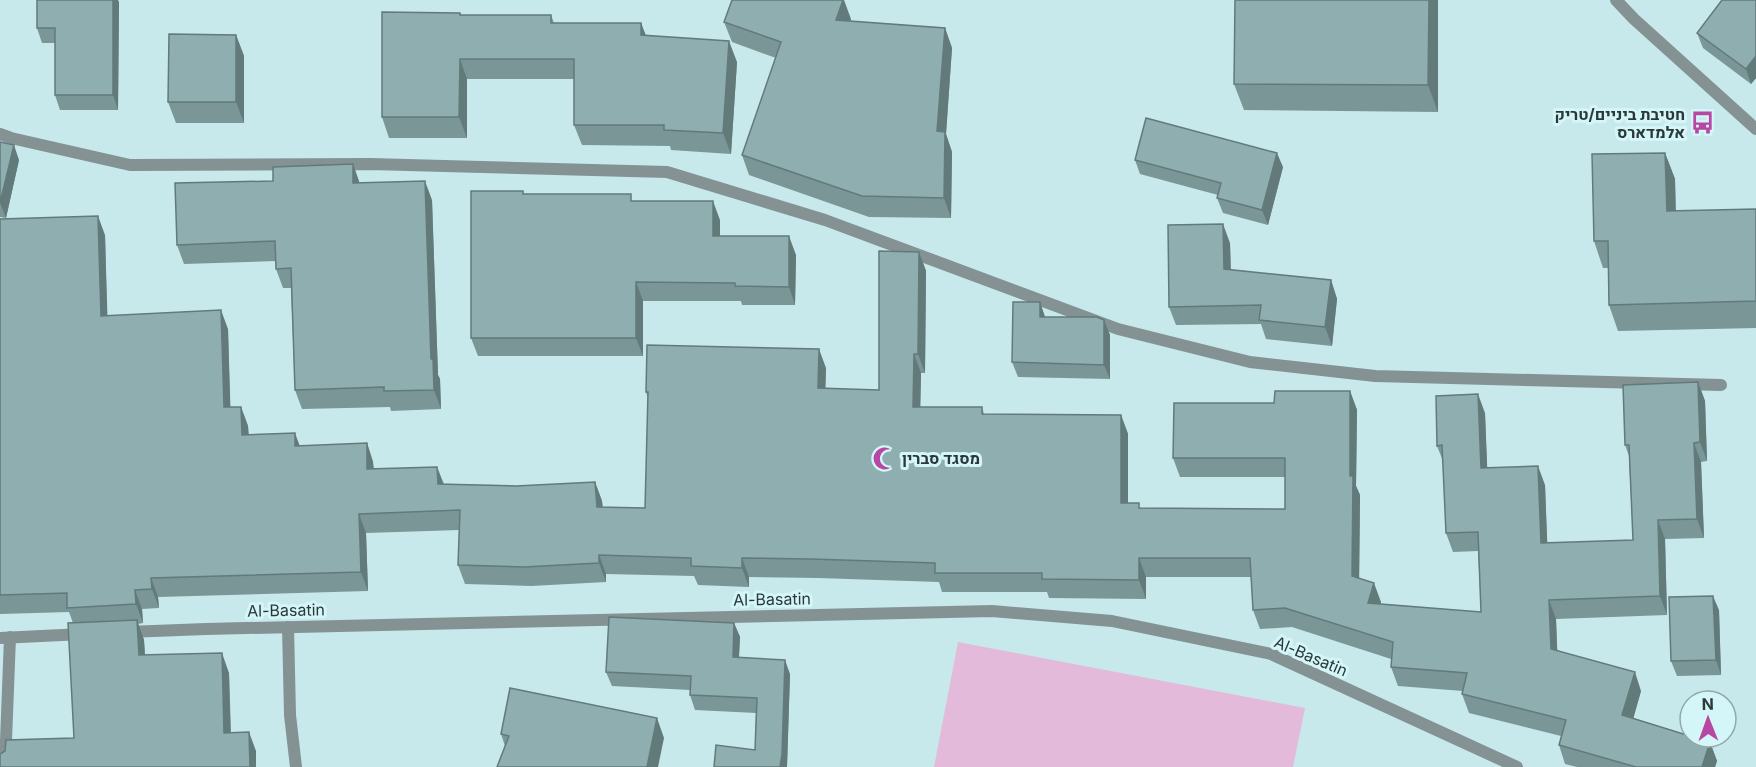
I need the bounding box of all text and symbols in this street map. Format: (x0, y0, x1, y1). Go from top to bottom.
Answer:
place label: חטיבת ביניים/טריק אלמדארס (1555, 104, 1685, 142)
bus stop icon: חטיבת ביניים/טריק אלמדארס (1690, 110, 1716, 136)
mosque icon: מסגד סברין (871, 445, 897, 471)
place label: מסגד סברין (902, 448, 980, 468)
street label: Al-Basatin (733, 588, 811, 610)
street label: Al-Basatin (247, 599, 325, 621)
street label: Al-Basatin (1271, 632, 1351, 680)
north arrow (1678, 689, 1738, 749)
text: N (1701, 694, 1714, 714)

